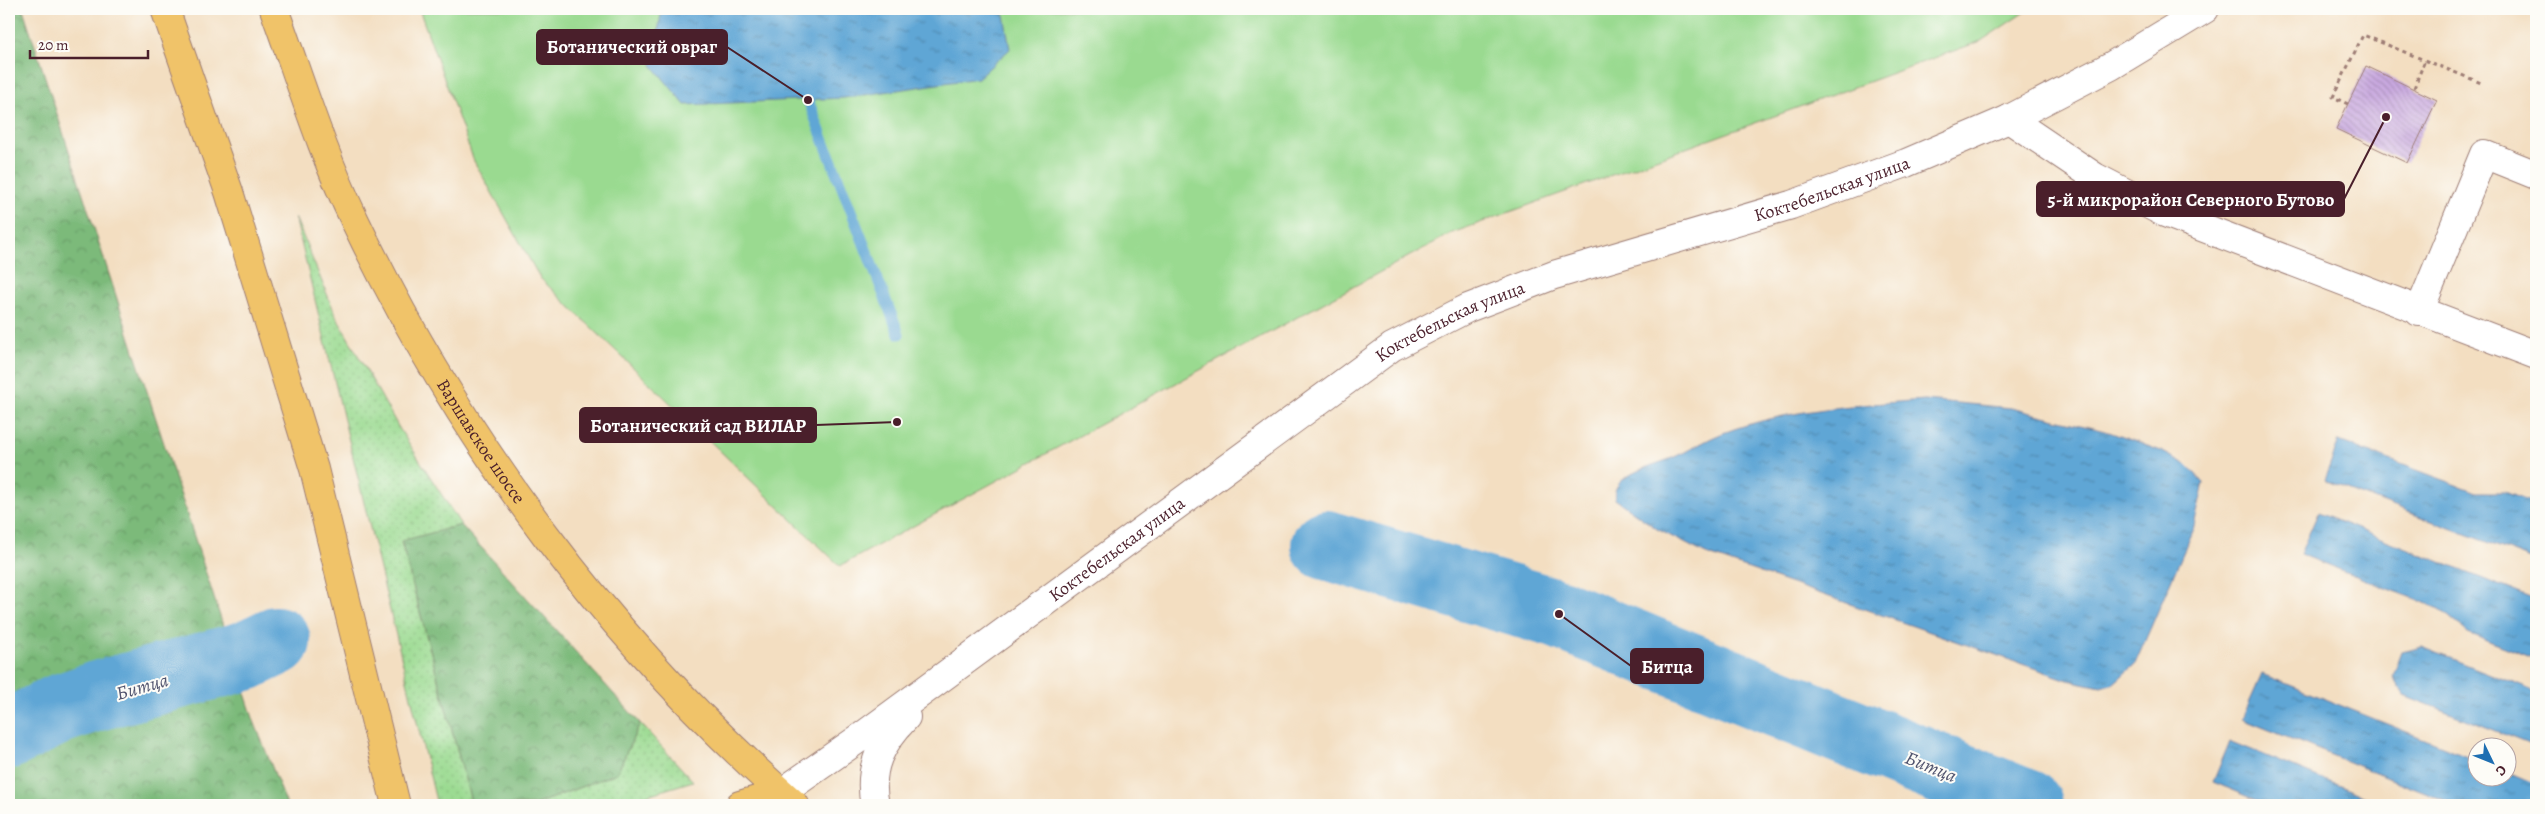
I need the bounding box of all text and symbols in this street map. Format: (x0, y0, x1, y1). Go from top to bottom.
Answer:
scale bar (30, 28, 148, 60)
callout: Ботанический овраг (537, 30, 727, 64)
text: Ботанический овраг (547, 34, 718, 60)
text: 20 m (38, 35, 69, 55)
street label: Коктебельская улица (1751, 150, 1914, 227)
callout: 5-й микрорайон Северного Бутово (2037, 182, 2344, 216)
text: 5-й микрорайон Северного Бутово (2048, 187, 2335, 213)
street label: Коктебельская улица (1370, 275, 1529, 367)
street label: Варшавское шоссе (431, 374, 531, 508)
callout: Ботанический сад ВИЛАР (580, 408, 816, 442)
text: Ботанический сад ВИЛАР (590, 413, 806, 439)
street label: Коктебельская улица (1044, 491, 1190, 607)
callout: Битца (1631, 649, 1703, 683)
text: Битца (1641, 654, 1694, 680)
water label: Битца (113, 667, 172, 707)
north arrow (2468, 736, 2518, 786)
water label: Битца (1901, 745, 1960, 789)
text: С (2491, 761, 2511, 780)

